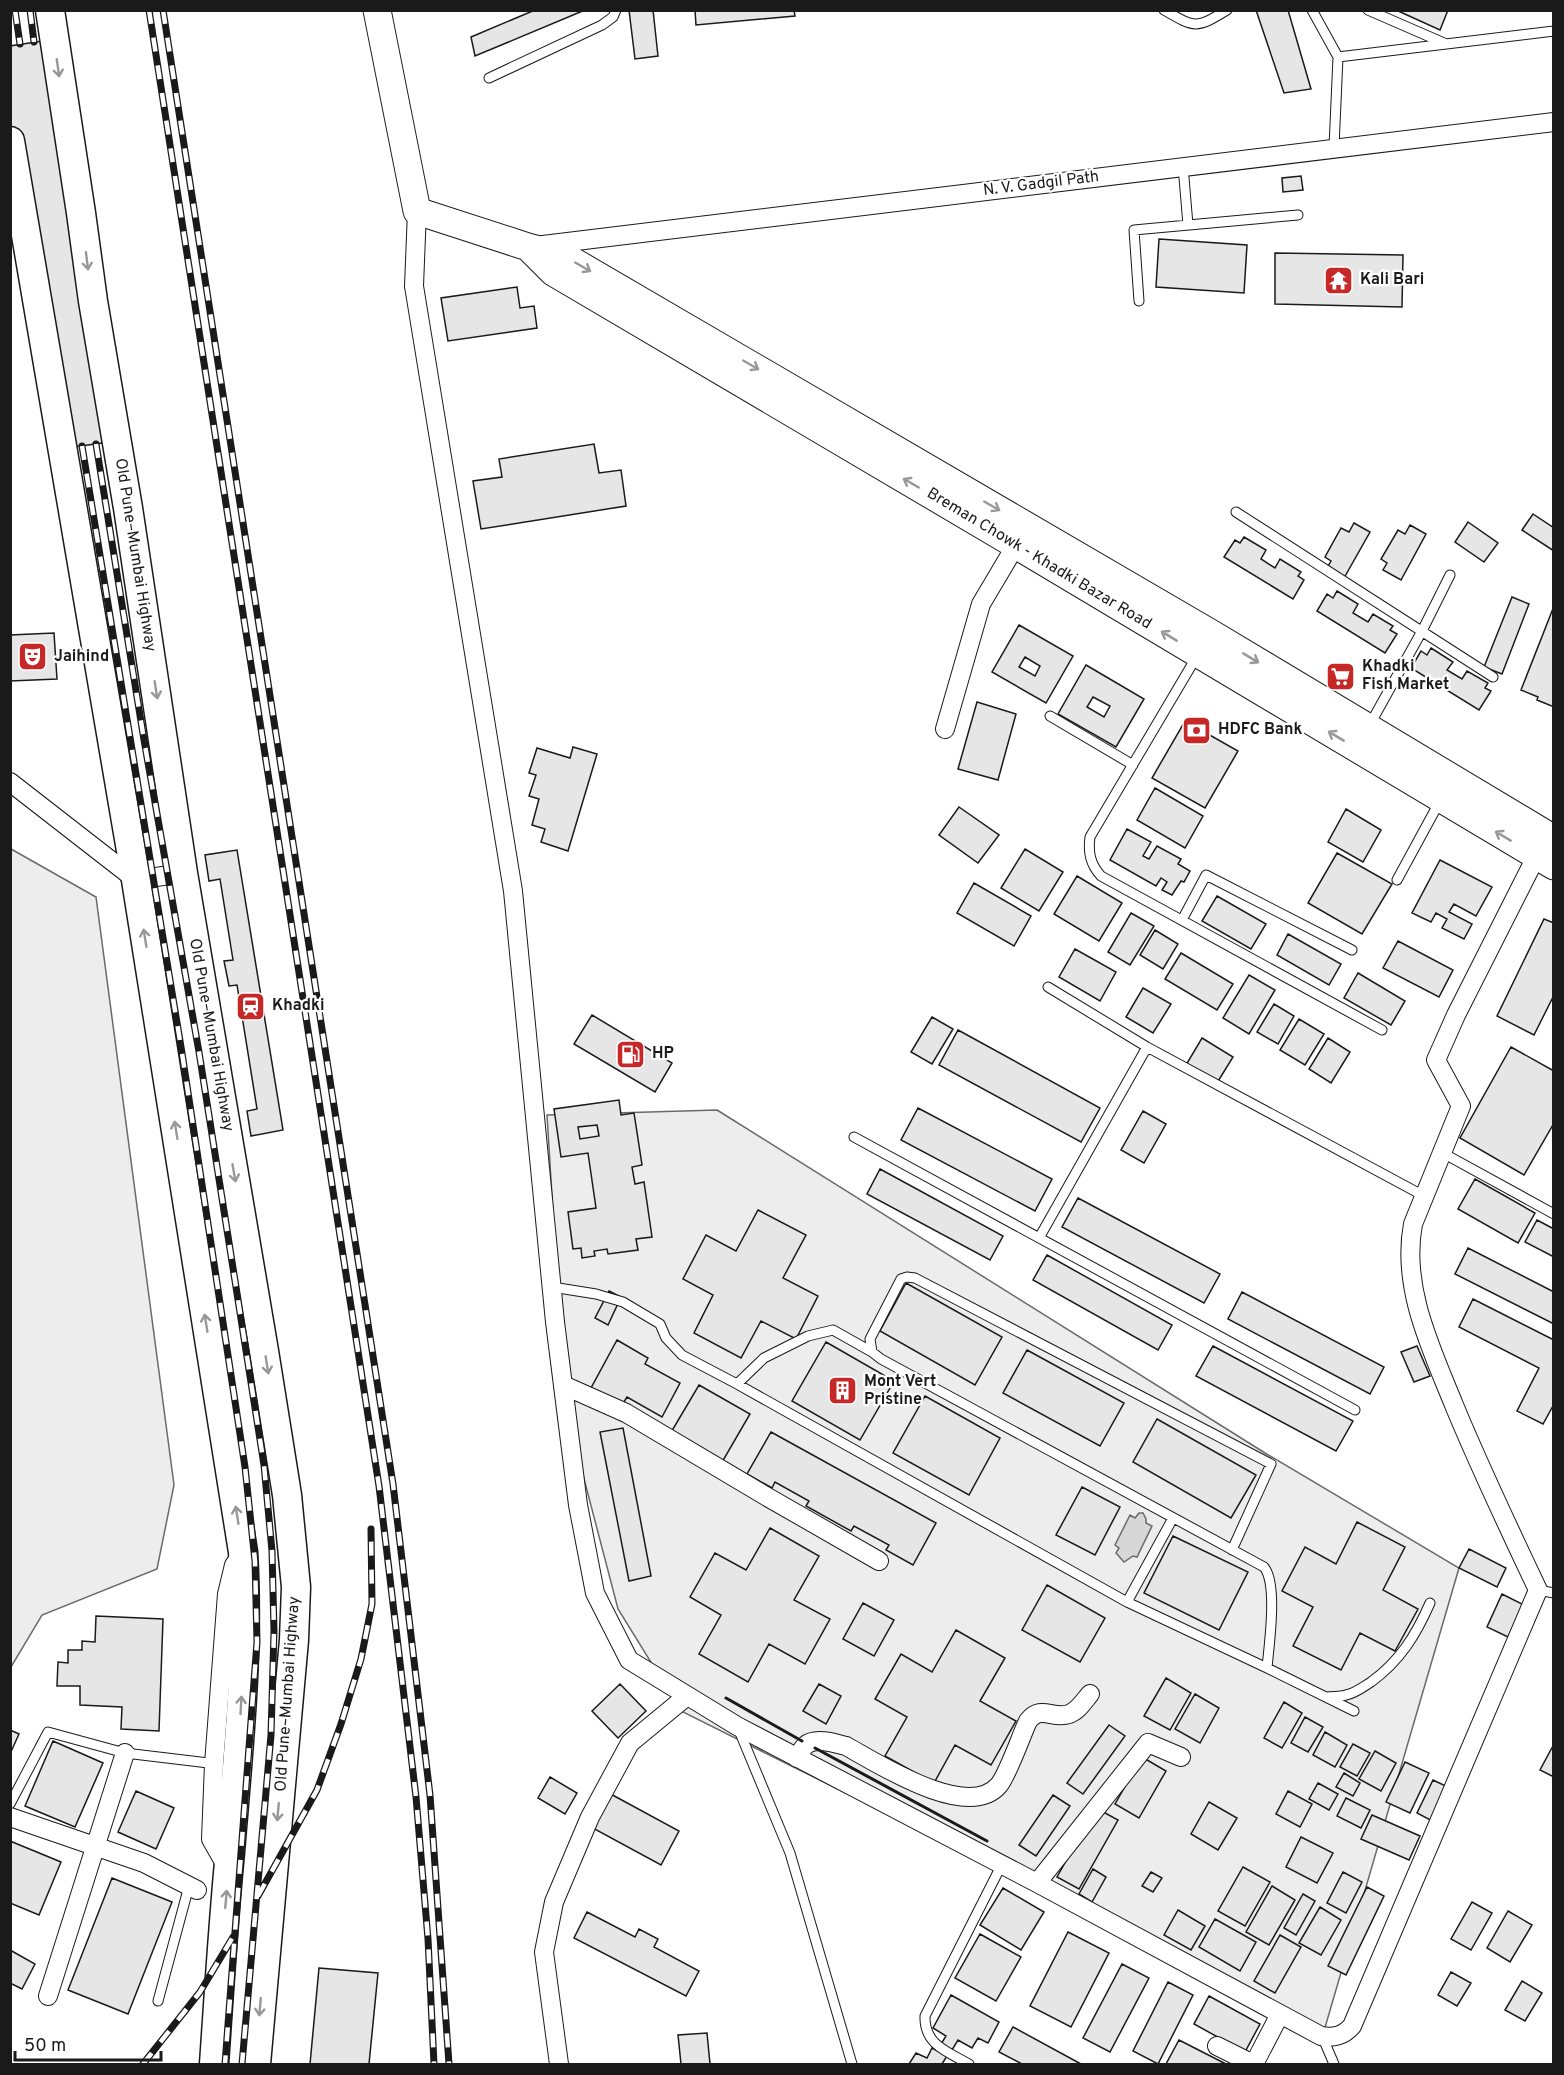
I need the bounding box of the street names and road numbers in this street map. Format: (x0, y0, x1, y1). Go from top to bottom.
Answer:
street label: N. V. Gadgil Path (982, 167, 1100, 201)
street label: Old Pune–Mumbai Highway (110, 457, 160, 653)
street label: Breman Chowk - Khadki Bazar Road (923, 484, 1155, 634)
street label: Old Pune–Mumbai Highway (184, 937, 238, 1133)
street label: Old Pune–Mumbai Highway (271, 1596, 305, 1792)

